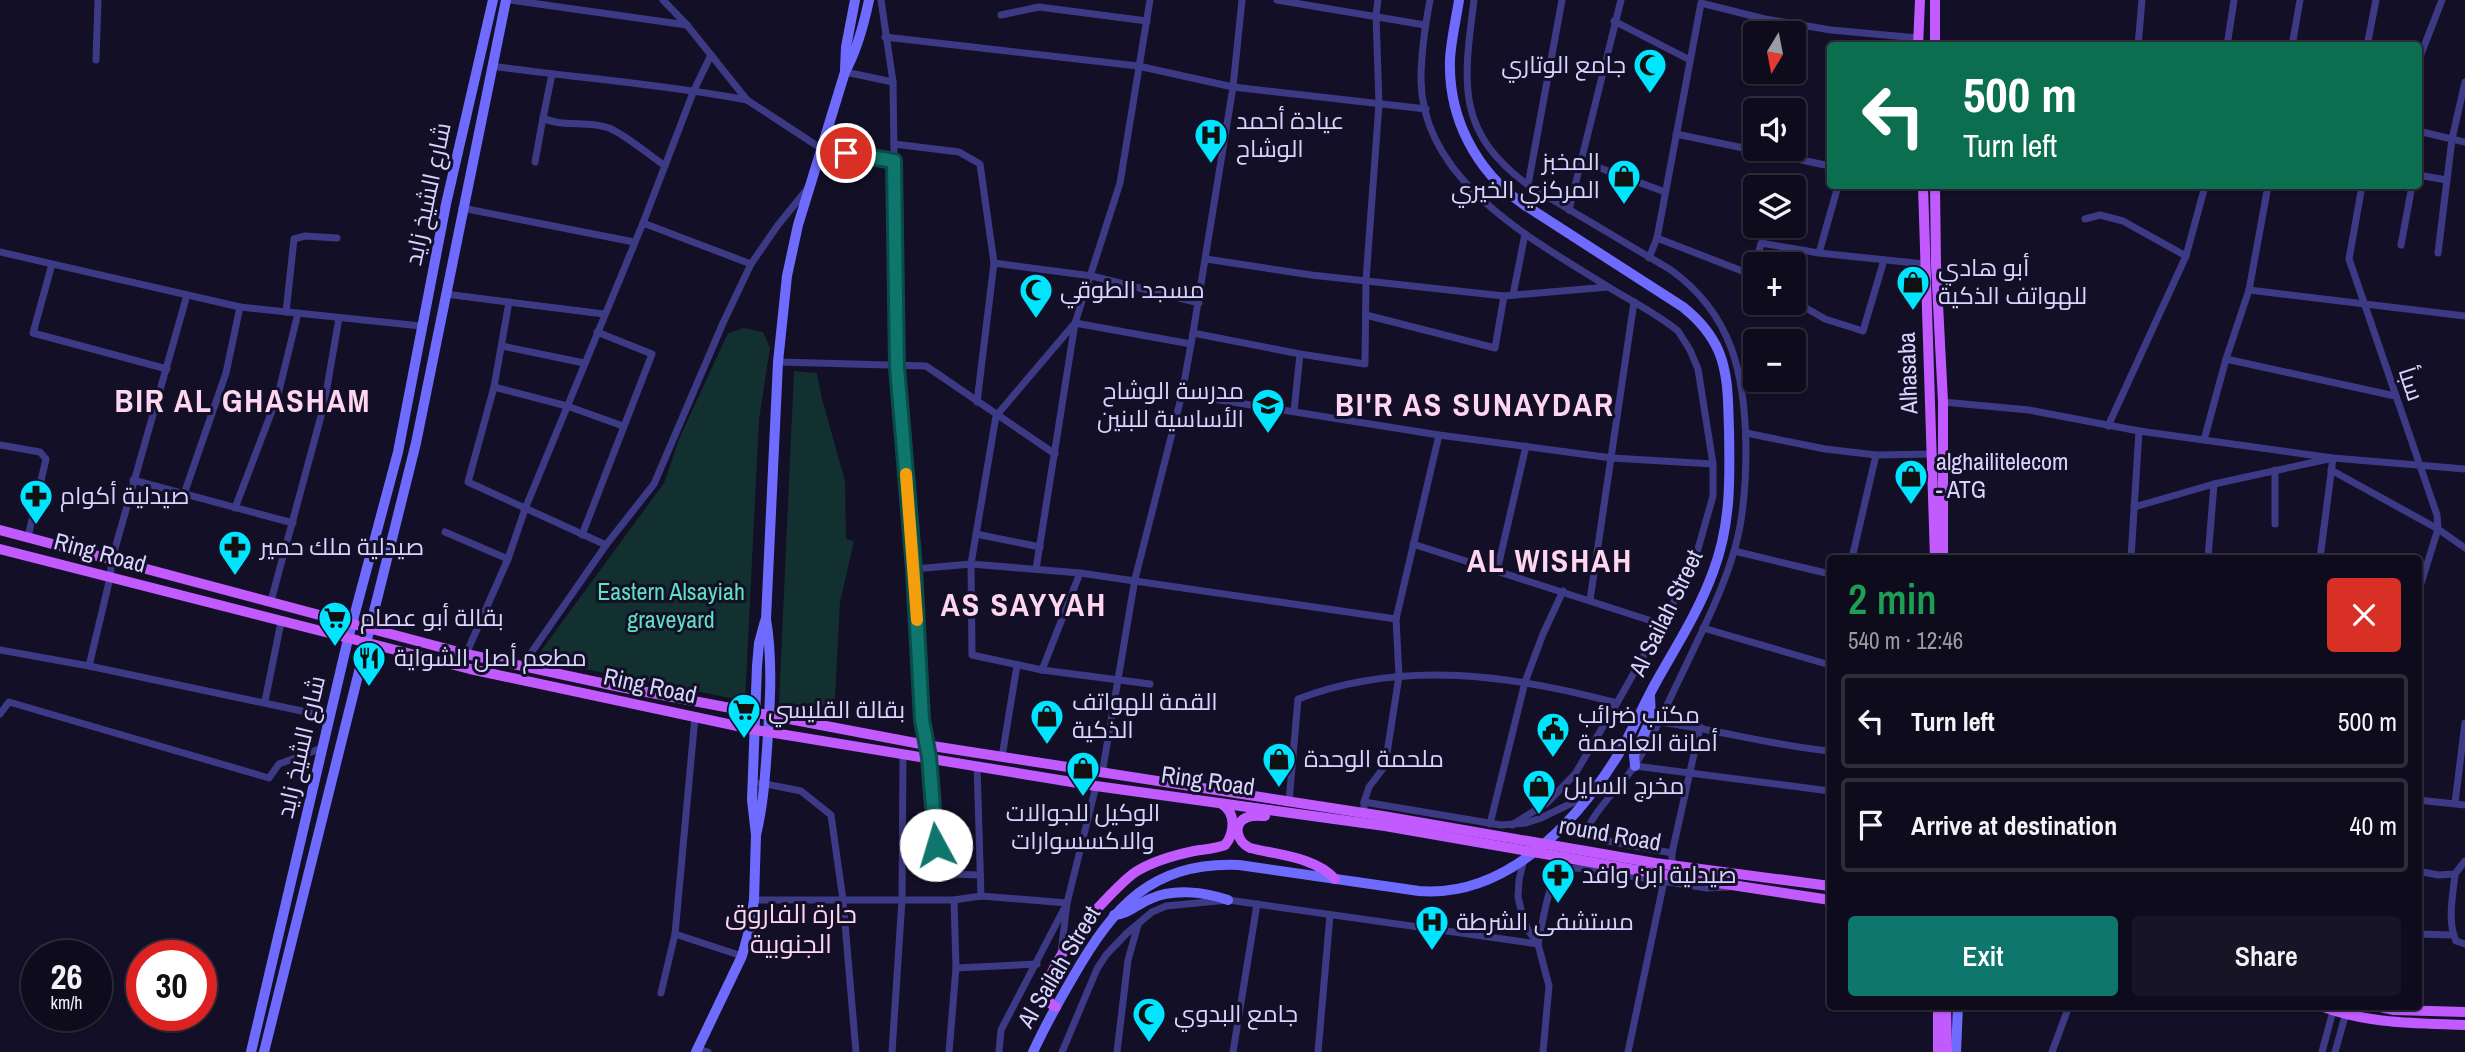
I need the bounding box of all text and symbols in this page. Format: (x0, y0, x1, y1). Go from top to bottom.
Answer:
north arrow (1743, 21, 1806, 84)
map controls (1743, 21, 1806, 392)
mosque icon: جامع الوتاري (1631, 46, 1669, 95)
place label: جامع الوتاري (1501, 48, 1626, 83)
text: 500 m (1963, 61, 2077, 127)
icon: left (1848, 70, 1939, 161)
button: sound (1743, 98, 1806, 161)
place label: عيادة أحمد الوشاح (1236, 104, 1344, 165)
hospital icon: عيادة أحمد الوشاح (1192, 116, 1230, 165)
street label: شارع الشيخ زايد (396, 119, 459, 268)
pin (816, 123, 876, 183)
text: Turn left (1963, 124, 2057, 167)
icon: arrive (827, 134, 865, 172)
place label: المخبز المركزي الخيري (1451, 145, 1600, 208)
shop icon: المخبز المركزي الخيري (1605, 157, 1643, 206)
button: layers (1743, 175, 1806, 238)
place label: أبو هادي للهواتف الذكية (1938, 251, 2087, 311)
button: + (1743, 252, 1806, 315)
shop icon: أبو هادي للهواتف الذكية (1894, 263, 1932, 312)
mosque icon: مسجد الطوقي (1017, 271, 1055, 320)
place label: مسجد الطوقي (1060, 273, 1205, 309)
button: − (1743, 329, 1806, 392)
street label: Alhasaba (1890, 331, 1924, 416)
street label: سبأ (2391, 363, 2432, 405)
place label: مدرسة الوشاح الأساسية للبنين (1097, 374, 1244, 434)
district label: BIR AL GHASHAM (115, 379, 371, 422)
district label: BI'R AS SUNAYDAR (1335, 383, 1615, 426)
school or university icon: مدرسة الوشاح الأساسية للبنين (1249, 386, 1287, 435)
place label: alghailitelecom - ATG (1936, 445, 2068, 505)
shop icon: alghailitelecom - ATG (1892, 457, 1930, 506)
pharmacy icon: صيدلية أكوام (17, 477, 55, 526)
place label: صيدلية أكوام (60, 479, 189, 512)
street label: Ring Road (51, 524, 150, 580)
pharmacy icon: صيدلية ملك حمير (216, 528, 254, 577)
place label: صيدلية ملك حمير (258, 530, 424, 562)
district label: AL WISHAH (1467, 539, 1633, 582)
street label: Al Sailah Street (1620, 544, 1710, 682)
text: 2 min (1848, 571, 1937, 627)
park label: Eastern Alsayiah graveyard (597, 575, 745, 635)
button: close (2327, 578, 2401, 652)
district label: AS SAYYAH (941, 583, 1107, 626)
supermarket icon: بقالة أبو عصام (316, 599, 354, 648)
place label: بقالة أبو عصام (360, 601, 504, 634)
text: 540 m · 12:46 (1848, 625, 1963, 656)
restaurant icon: مطعم أصل الشواية (350, 639, 388, 688)
place label: مطعم أصل الشواية (394, 641, 587, 674)
street label: Ring Road (601, 660, 700, 710)
street label: شارع الشيخ زايد (268, 672, 333, 821)
place label: القمة للهواتف الذكية (1072, 685, 1218, 745)
supermarket icon: بقالة القليسي (725, 691, 763, 740)
place label: بقالة القليسي (768, 693, 905, 728)
shop icon: القمة للهواتف الذكية (1028, 697, 1066, 746)
place label: مكتب ضرائب أمانة العاصمة (1578, 698, 1718, 758)
icon: left (1852, 702, 1890, 740)
text: Turn left (1911, 704, 1995, 739)
text: 500 m (2338, 704, 2397, 739)
public building icon: مكتب ضرائب أمانة العاصمة (1534, 710, 1572, 759)
shop icon: ملحمة الوحدة (1260, 740, 1298, 789)
place label: ملحمة الوحدة (1304, 742, 1444, 774)
shop icon: الوكيل للجوالات والاكسسوارات (1064, 749, 1102, 798)
street label: Ring Road (1159, 758, 1257, 802)
shop icon: مخرج السايل (1520, 767, 1558, 816)
place label: مخرج السايل (1564, 769, 1684, 802)
place label: الوكيل للجوالات والاكسسوارات (1006, 796, 1160, 856)
icon: arrive (1852, 806, 1890, 844)
position arrow (899, 808, 973, 882)
street label: round Road (1557, 808, 1664, 858)
text: Arrive at destination (1911, 808, 2117, 843)
text: 40 m (2350, 808, 2397, 843)
pharmacy icon: صيدلية ابن وافد (1539, 856, 1577, 905)
place label: صيدلية ابن وافد (1582, 858, 1737, 890)
district label: حارة الفاروق الجنوبية (725, 896, 857, 961)
street label: Al Sailah Street (1009, 899, 1107, 1034)
hospital icon: مستشفى الشرطة (1413, 903, 1451, 952)
place label: مستشفى الشرطة (1456, 905, 1634, 937)
button: Exit (1848, 916, 2118, 996)
button: Share (2132, 916, 2401, 996)
speed limit sign: 30 (126, 940, 217, 1031)
text: 26 (51, 953, 82, 1000)
text: km/h (51, 990, 83, 1015)
mosque icon: جامع البدوي (1130, 995, 1168, 1044)
place label: جامع البدوي (1174, 997, 1298, 1032)

